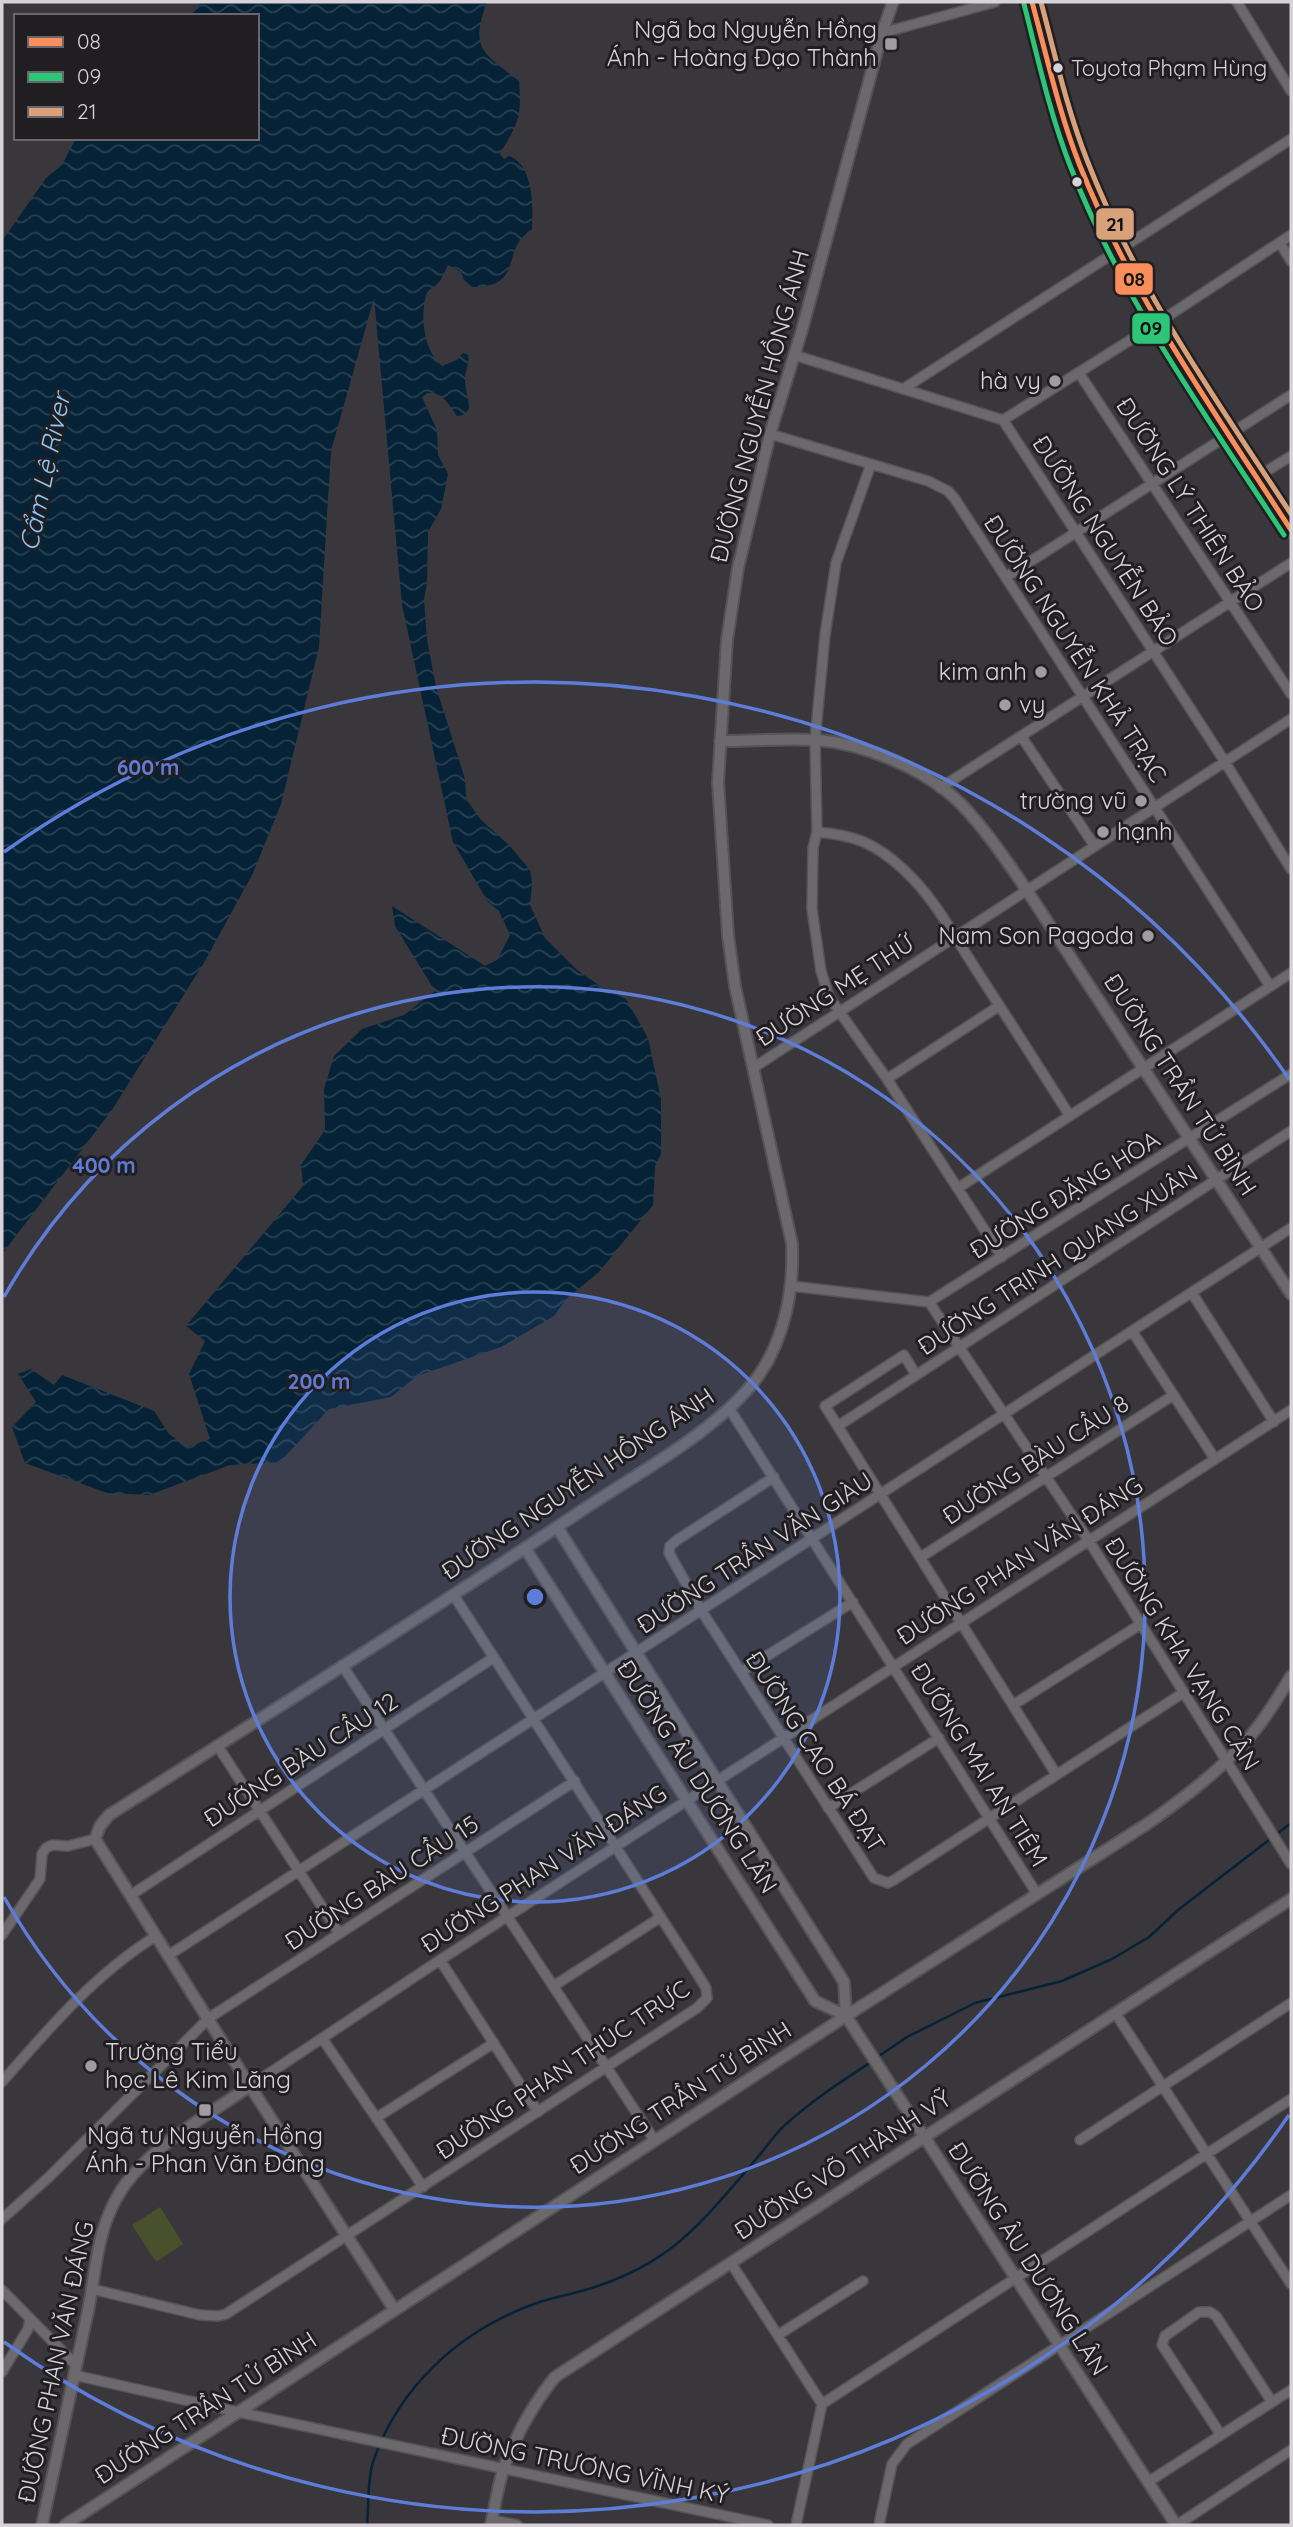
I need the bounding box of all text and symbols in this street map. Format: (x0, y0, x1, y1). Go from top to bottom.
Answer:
legend (14, 14, 259, 140)
place label: Ngã ba Nguyễn Hồng Ánh - Hoàng Đạo Thành (607, 14, 877, 72)
text: 08 (77, 28, 101, 54)
marker: Ngã ba Nguyễn Hồng Ánh - Hoàng Đạo Thành (883, 36, 899, 52)
place label: Toyota Phạm Hùng (1071, 54, 1267, 82)
marker: Toyota Phạm Hùng (1051, 61, 1065, 75)
text: 09 (77, 63, 101, 89)
text: 21 (77, 98, 96, 124)
unlabelled marker (1070, 175, 1084, 189)
line badge: 21 (1095, 207, 1135, 241)
text: 21 (1106, 212, 1124, 236)
street label: ĐƯỜNG NGUYỄN HỒNG ÁNH (701, 246, 815, 565)
line badge: 08 (1114, 262, 1154, 296)
text: 08 (1123, 267, 1145, 291)
line badge: 09 (1131, 312, 1171, 345)
text: 09 (1140, 316, 1162, 340)
place label: hà vy (980, 365, 1041, 395)
marker: hà vy (1047, 373, 1063, 389)
water label: Cẩm Lệ River (12, 387, 78, 554)
street label: ĐƯỜNG LÝ THIÊN BẢO (1110, 392, 1271, 617)
street label: ĐƯỜNG NGUYỄN BẢO (1027, 428, 1187, 651)
street label: ĐƯỜNG NGUYỄN KHẢ TRẠC (978, 508, 1175, 788)
place label: kim anh (939, 656, 1027, 686)
marker: kim anh (1033, 664, 1049, 680)
place label: vy (1019, 689, 1045, 719)
marker: vy (997, 697, 1013, 713)
text: 600 m (117, 754, 179, 780)
place label: trường vũ (1020, 785, 1127, 815)
marker: trường vũ (1133, 793, 1149, 809)
place label: hạnh (1117, 816, 1173, 846)
marker: hạnh (1095, 824, 1111, 840)
place label: Nam Son Pagoda (938, 920, 1134, 950)
street label: ĐƯỜNG MẸ THỨ (750, 927, 920, 1052)
marker: Nam Son Pagoda (1140, 928, 1156, 944)
street label: ĐƯỜNG TRẦN TỬ BÌNH (1098, 968, 1265, 1201)
street label: ĐƯỜNG ĐẶNG HÒA (964, 1124, 1165, 1265)
text: 400 m (72, 1152, 136, 1178)
street label: ĐƯỜNG TRỊNH QUANG XUÂN (912, 1157, 1203, 1361)
text: 200 m (288, 1368, 350, 1394)
street label: ĐƯỜNG NGUYỄN HỒNG ÁNH (434, 1379, 719, 1586)
street label: ĐƯỜNG BÀU CẦU 8 (936, 1387, 1134, 1531)
street label: ĐƯỜNG TRẦN VĂN GIÀU (631, 1464, 878, 1639)
street label: ĐƯỜNG PHAN VĂN ĐÁNG (891, 1469, 1148, 1651)
street label: ĐƯỜNG KHA VẠNG CÂN (1099, 1531, 1267, 1776)
centre of rings (523, 1585, 547, 1609)
street label: ĐƯỜNG CAO BÁ ĐẠT (740, 1645, 892, 1857)
street label: ĐƯỜNG ÂU DƯƠNG LÂN (611, 1654, 784, 1899)
street label: ĐƯỜNG MAI AN TIÊM (905, 1657, 1055, 1872)
street label: ĐƯỜNG BÀU CẦU 12 (197, 1684, 403, 1833)
street label: ĐƯỜNG PHAN VĂN ĐÁNG (415, 1777, 672, 1959)
street label: ĐƯỜNG BÀU CẦU 15 (278, 1808, 484, 1956)
street label: ĐƯỜNG PHAN THÚC TRỰC (430, 1973, 695, 2165)
street label: ĐƯỜNG TRẦN TỬ BÌNH (564, 2013, 797, 2180)
place label: Trường Tiểu học Lê Kim Lăng (105, 2036, 291, 2094)
marker: Trường Tiểu học Lê Kim Lăng (83, 2058, 99, 2074)
street label: ĐƯỜNG VÕ THÀNH VỸ (728, 2083, 956, 2245)
marker: Ngã tư Nguyễn Hồng Ánh - Phan Văn Đáng (197, 2102, 213, 2118)
place label: Ngã tư Nguyễn Hồng Ánh - Phan Văn Đáng (85, 2120, 325, 2178)
street label: ĐƯỜNG ÂU DƯƠNG LÂN (942, 2136, 1115, 2381)
street label: ĐƯỜNG PHAN VĂN ĐÁNG (11, 2218, 100, 2505)
street label: ĐƯỜNG TRẦN TỬ BÌNH (89, 2323, 322, 2490)
street label: ĐƯỜNG TRƯƠNG VĨNH KÝ (439, 2420, 732, 2510)

